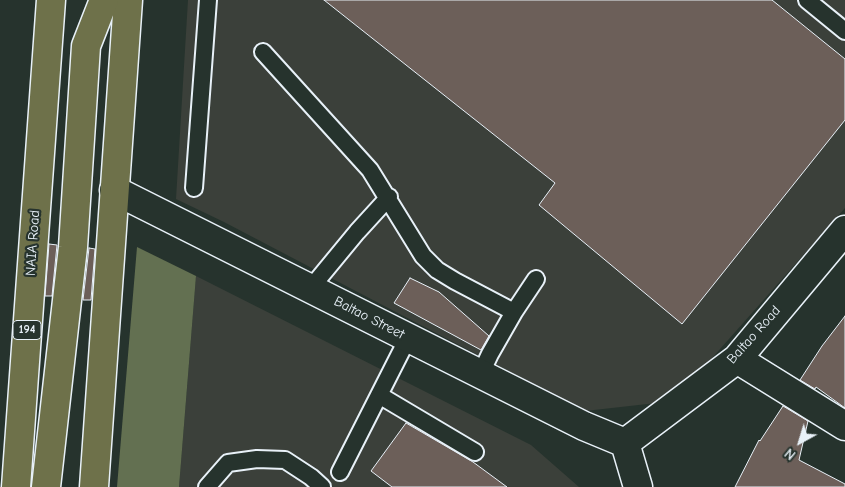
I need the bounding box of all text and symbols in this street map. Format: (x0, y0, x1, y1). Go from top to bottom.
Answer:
street label: NAIA Road (22, 210, 44, 276)
street label: Baltao Street (331, 293, 407, 343)
street label: Baltao Road (724, 303, 784, 367)
road number: 194 (13, 320, 41, 340)
north arrow (775, 417, 825, 467)
text: N (781, 445, 799, 464)

